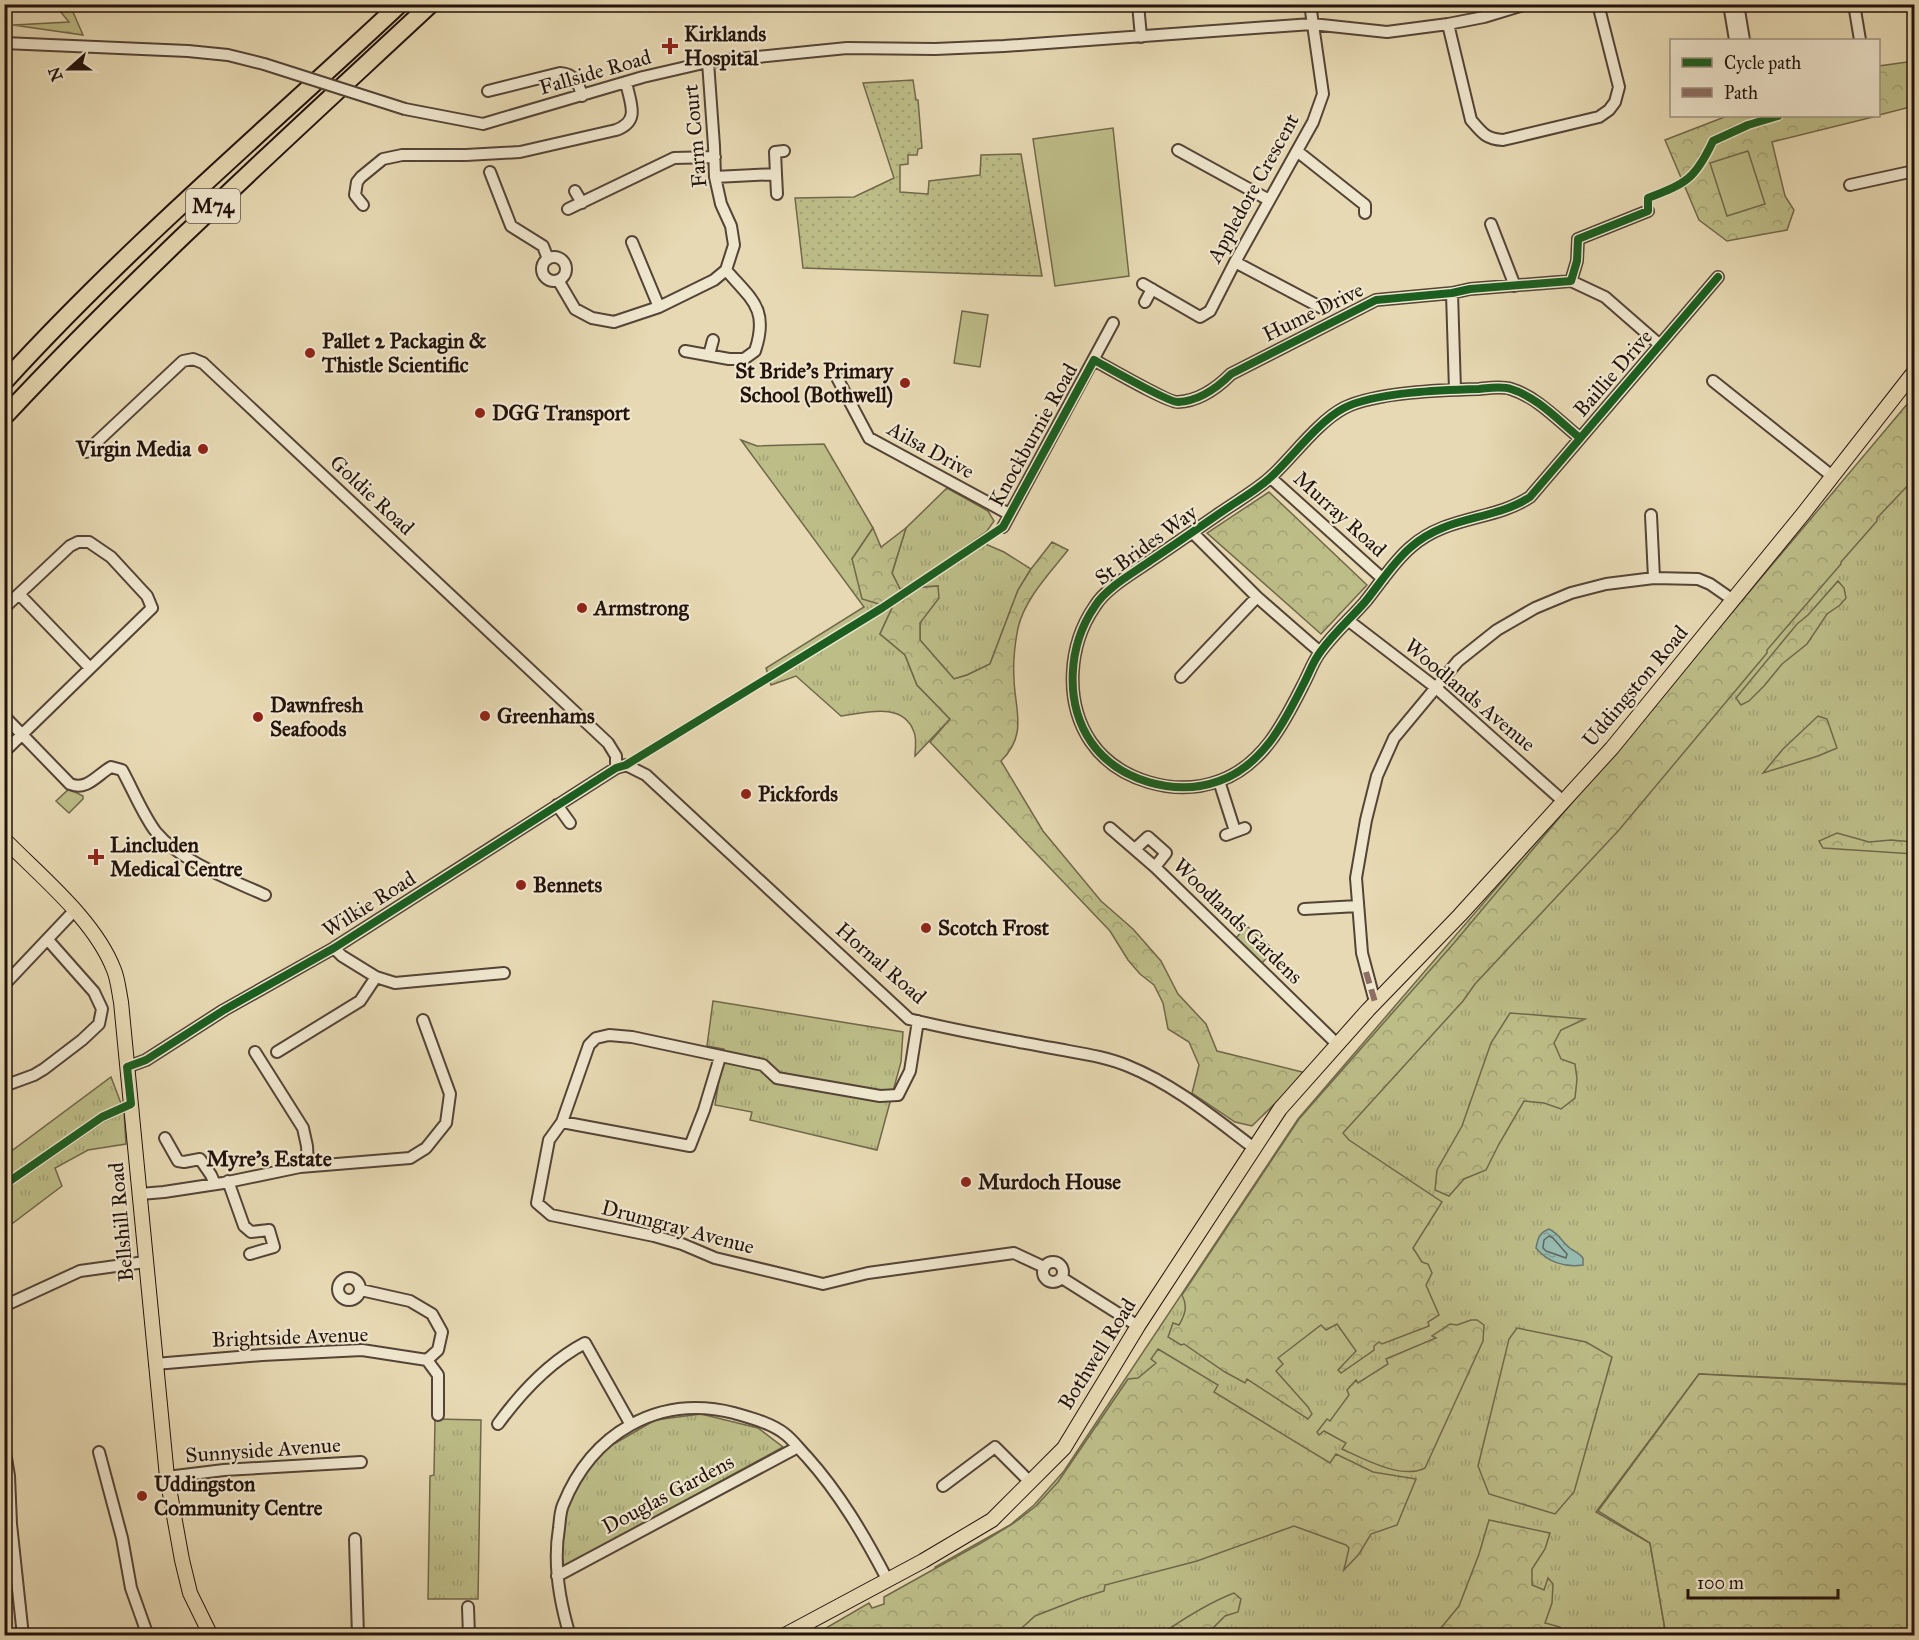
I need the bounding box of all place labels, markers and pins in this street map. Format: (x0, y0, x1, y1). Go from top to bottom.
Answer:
place label: Kirklands Hospital (684, 21, 767, 71)
marker: Kirklands Hospital (661, 37, 679, 55)
place label: Pallet 2 Packagin & Thistle Scientific (321, 328, 487, 378)
marker: Pallet 2 Packagin & Thistle Scientific (303, 346, 317, 360)
place label: St Bride's Primary School (Bothwell) (735, 358, 894, 408)
marker: St Bride's Primary School (Bothwell) (898, 376, 912, 390)
place label: DGG Transport (492, 400, 631, 426)
marker: DGG Transport (473, 406, 487, 420)
place label: Virgin Media (75, 436, 192, 462)
marker: Virgin Media (196, 442, 210, 456)
place label: Armstrong (592, 595, 690, 621)
marker: Armstrong (575, 601, 589, 615)
place label: Dawnfresh Seafoods (270, 692, 364, 742)
place label: Greenhams (497, 703, 595, 729)
marker: Greenhams (478, 709, 492, 723)
marker: Dawnfresh Seafoods (251, 710, 265, 724)
place label: Pickfords (758, 781, 838, 807)
marker: Pickfords (739, 787, 753, 801)
place label: Lincluden Medical Centre (110, 832, 243, 882)
marker: Lincluden Medical Centre (87, 848, 105, 866)
place label: Bennets (533, 872, 603, 898)
marker: Bennets (514, 878, 528, 892)
place label: Scotch Frost (938, 915, 1050, 941)
marker: Scotch Frost (919, 921, 933, 935)
place label: Murdoch House (978, 1169, 1121, 1195)
marker: Murdoch House (959, 1175, 973, 1189)
place label: Uddingston Community Centre (154, 1471, 323, 1521)
marker: Uddingston Community Centre (135, 1489, 149, 1503)

